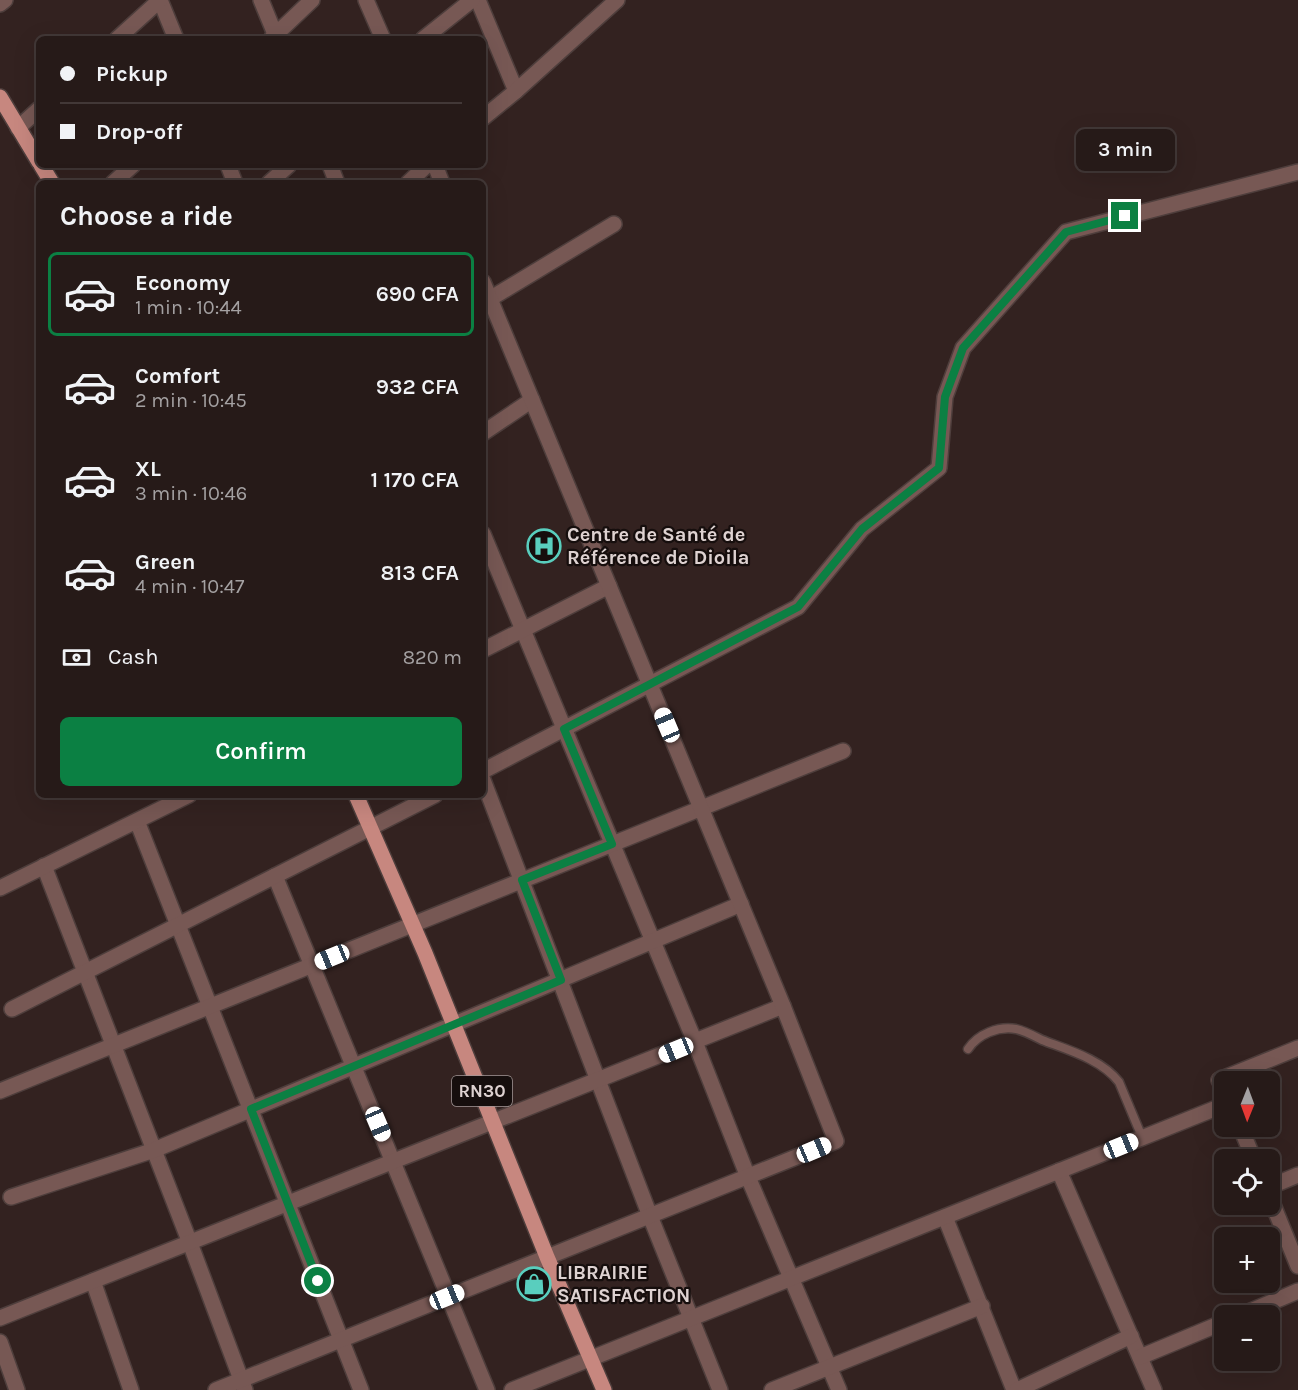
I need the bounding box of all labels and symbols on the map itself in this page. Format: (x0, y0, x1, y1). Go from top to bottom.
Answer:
callout: 3 min (1076, 129, 1174, 171)
route end (1111, 202, 1138, 229)
place label: Centre de Santé de Référence de Dioila (567, 523, 749, 569)
hospital icon: Centre de Santé de Référence de Dioila (526, 528, 562, 564)
car (652, 705, 682, 745)
car (312, 942, 352, 972)
car (656, 1035, 696, 1065)
north arrow (1214, 1071, 1280, 1137)
road number: RN30 (452, 1076, 512, 1106)
car (363, 1104, 393, 1144)
car (1101, 1131, 1141, 1161)
car (794, 1135, 834, 1165)
place label: LIBRAIRIE SATISFACTION (557, 1261, 690, 1307)
shop icon: LIBRAIRIE SATISFACTION (516, 1266, 552, 1302)
route start (304, 1267, 331, 1294)
car (427, 1282, 467, 1312)

